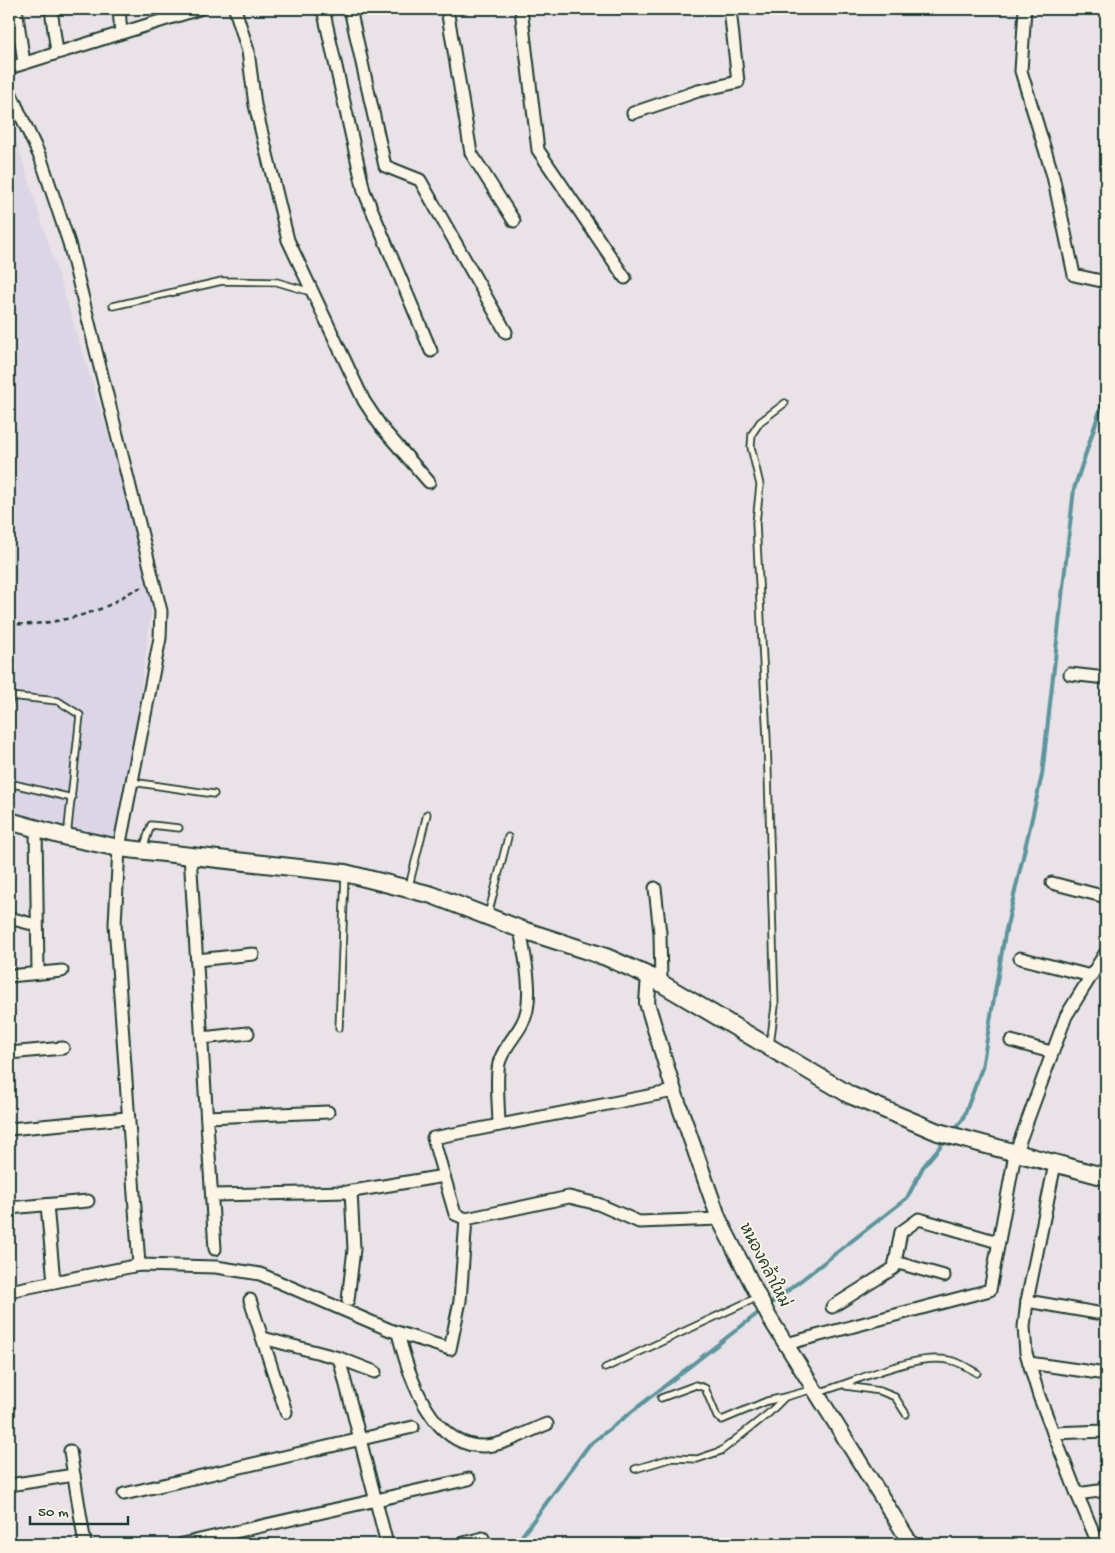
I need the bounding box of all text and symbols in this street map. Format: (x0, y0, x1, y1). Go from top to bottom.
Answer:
street label: หนองคล้าใหม่ (734, 1218, 797, 1312)
scale bar (30, 1493, 128, 1525)
text: 50 m (38, 1504, 69, 1522)

